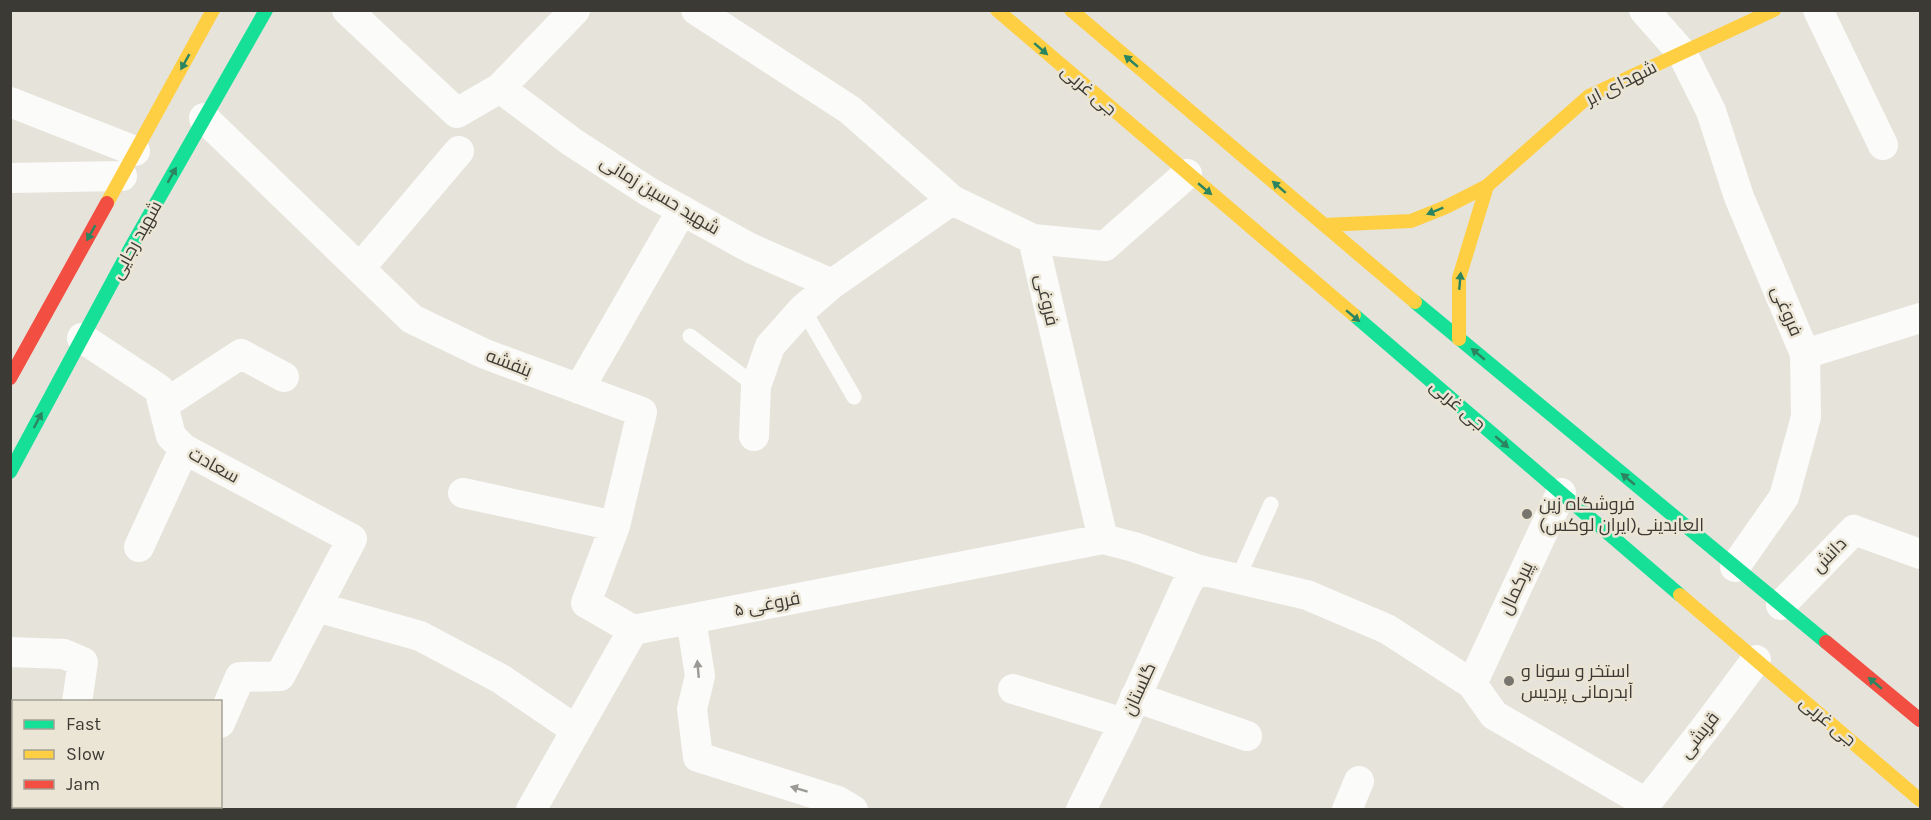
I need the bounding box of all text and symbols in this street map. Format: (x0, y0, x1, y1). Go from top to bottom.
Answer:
one-way arrow (1033, 42, 1049, 55)
one-way arrow (179, 54, 190, 70)
one-way arrow (1124, 55, 1139, 68)
street label: شهدای ابر (1581, 56, 1660, 111)
street label: جی غربی (1057, 60, 1121, 120)
street label: شهید حسین زمانی (596, 151, 724, 239)
one-way arrow (167, 166, 177, 183)
one-way arrow (1272, 181, 1287, 194)
one-way arrow (1197, 182, 1212, 195)
street label: شهید رجایی (105, 197, 167, 283)
one-way arrow (1425, 207, 1443, 217)
one-way arrow (86, 224, 96, 241)
one-way arrow (1455, 271, 1465, 290)
street label: فروغی (1030, 272, 1064, 328)
street label: فروغی (1767, 282, 1807, 340)
one-way arrow (1345, 309, 1361, 322)
street label: بنفشه (483, 344, 535, 382)
one-way arrow (1470, 348, 1486, 361)
street label: جی غربی (1426, 375, 1490, 435)
one-way arrow (33, 411, 43, 428)
one-way arrow (1494, 436, 1510, 449)
street label: سعادت (185, 442, 243, 488)
one-way arrow (1620, 472, 1636, 485)
place label: فروشگاه زین العابدینی(ایران لوکس) (1539, 493, 1704, 536)
marker: فروشگاه زین العابدینی(ایران لوکس) (1520, 507, 1534, 521)
street label: دانش (1807, 533, 1851, 577)
street label: پیرکمال (1494, 558, 1539, 619)
street label: فروغی ۵ (732, 587, 802, 621)
street label: گلستان (1117, 659, 1161, 719)
one-way arrow (693, 660, 703, 679)
place label: استخر و سونا و آبدرمانی پردیس (1521, 660, 1633, 704)
marker: استخر و سونا و آبدرمانی پردیس (1502, 674, 1516, 688)
one-way arrow (1868, 677, 1883, 690)
street label: جی غربی (1795, 691, 1861, 751)
legend (12, 700, 222, 808)
street label: قریشی (1674, 708, 1724, 762)
text: Fast (66, 713, 101, 735)
text: Slow (66, 743, 105, 765)
text: Jam (66, 773, 100, 795)
one-way arrow (790, 784, 808, 793)

